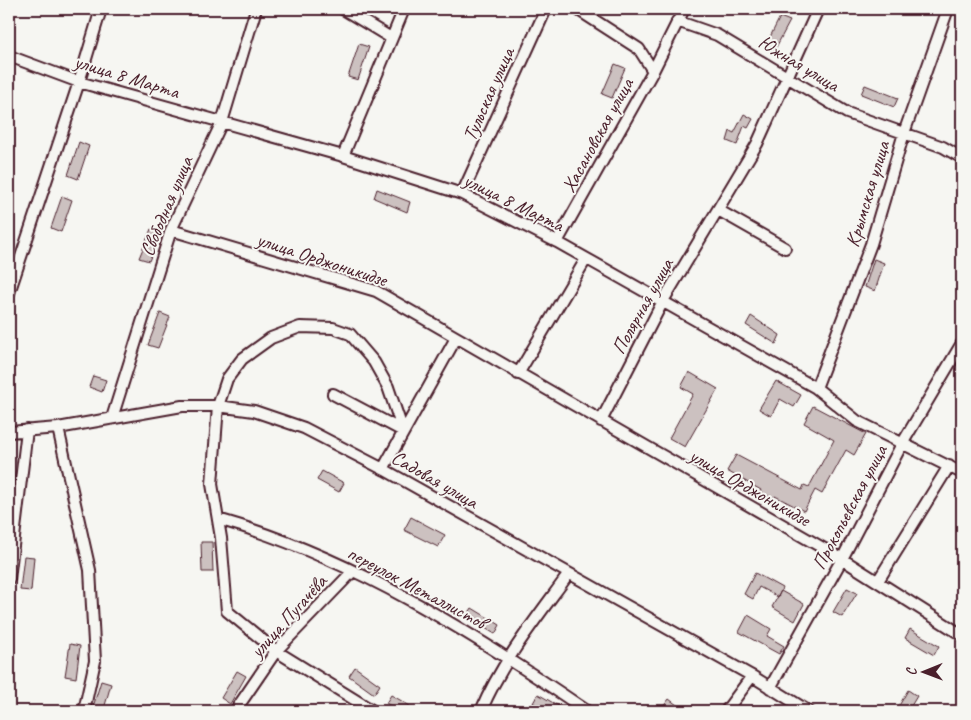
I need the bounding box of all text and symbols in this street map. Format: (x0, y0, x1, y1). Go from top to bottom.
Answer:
street label: Южная улица (754, 30, 845, 98)
street label: Тульская улица (457, 42, 521, 145)
street label: улица 8 Марта (71, 48, 184, 105)
street label: Хасановская улица (556, 72, 640, 197)
street label: Крымская улица (840, 136, 896, 250)
street label: Свободная улица (134, 151, 199, 260)
street label: улица 8 Марта (459, 167, 570, 238)
street label: улица Орджоникидзе (253, 226, 391, 293)
street label: Полярная улица (606, 253, 680, 358)
street label: Прокопьевская улица (806, 439, 894, 574)
street label: улица Орджоникидзе (684, 442, 816, 533)
street label: Садовая улица (387, 445, 484, 515)
street label: переулок Металлистов (343, 540, 495, 637)
street label: улица Пугачёва (244, 569, 333, 664)
north arrow (898, 648, 948, 698)
text: С (903, 667, 920, 676)

